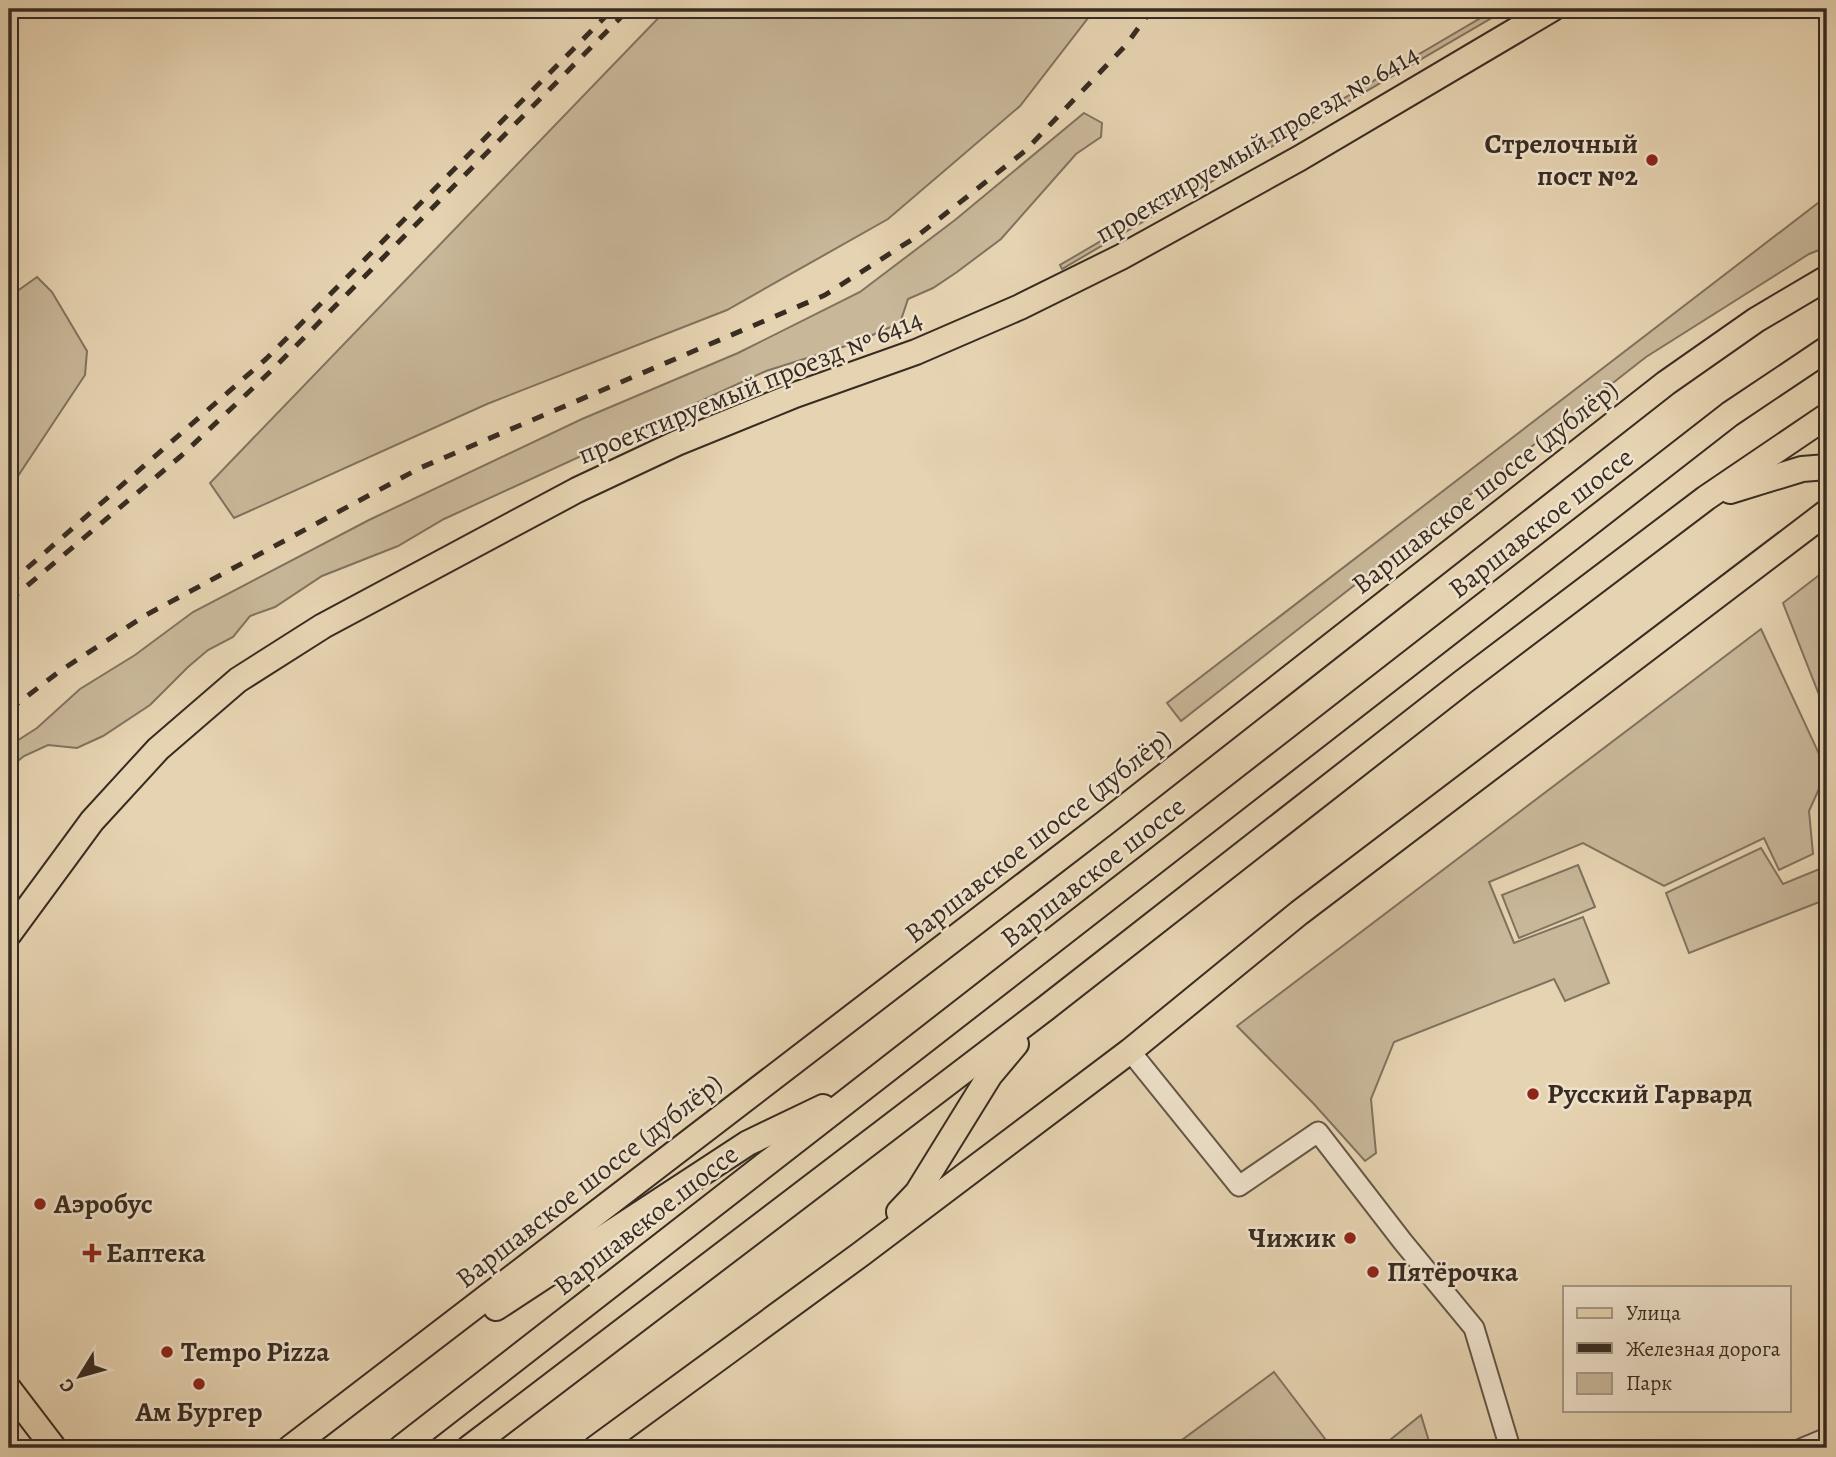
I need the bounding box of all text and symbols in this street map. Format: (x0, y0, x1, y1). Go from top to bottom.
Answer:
street label: проектируемый проезд № 6414 (1088, 35, 1426, 253)
place label: Стрелочный пост №2 (1485, 125, 1638, 195)
marker: Стрелочный пост №2 (1644, 152, 1660, 168)
street label: проектируемый проезд № 6414 (572, 300, 928, 474)
street label: Варшавское шоссе (дублёр) (1345, 373, 1625, 601)
street label: Варшавское шоссе (1442, 440, 1640, 606)
street label: Варшавское шоссе (дублёр) (898, 722, 1178, 950)
street label: Варшавское шоссе (994, 789, 1192, 955)
street label: Варшавское шоссе (дублёр) (449, 1067, 729, 1295)
place label: Русский Гарвард (1547, 1075, 1752, 1113)
marker: Русский Гарвард (1525, 1086, 1541, 1102)
street label: Варшавское шоссе (547, 1137, 745, 1303)
place label: Аэробус (53, 1185, 153, 1223)
marker: Аэробус (32, 1196, 48, 1212)
place label: Чижик (1248, 1219, 1336, 1257)
marker: Чижик (1342, 1230, 1358, 1246)
place label: Еаптека (106, 1234, 206, 1272)
marker: Еаптека (84, 1245, 100, 1261)
place label: Пятёрочка (1387, 1253, 1519, 1291)
marker: Пятёрочка (1365, 1264, 1381, 1280)
legend (1563, 1286, 1790, 1412)
text: Улица (1626, 1299, 1681, 1327)
place label: Tempo Pizza (181, 1333, 330, 1371)
text: Железная дорога (1626, 1335, 1781, 1363)
north arrow (46, 1342, 116, 1412)
marker: Tempo Pizza (159, 1344, 175, 1360)
text: Парк (1626, 1369, 1672, 1397)
text: С (53, 1373, 81, 1398)
marker: Ам Бургер (191, 1376, 207, 1392)
place label: Ам Бургер (135, 1393, 262, 1431)

